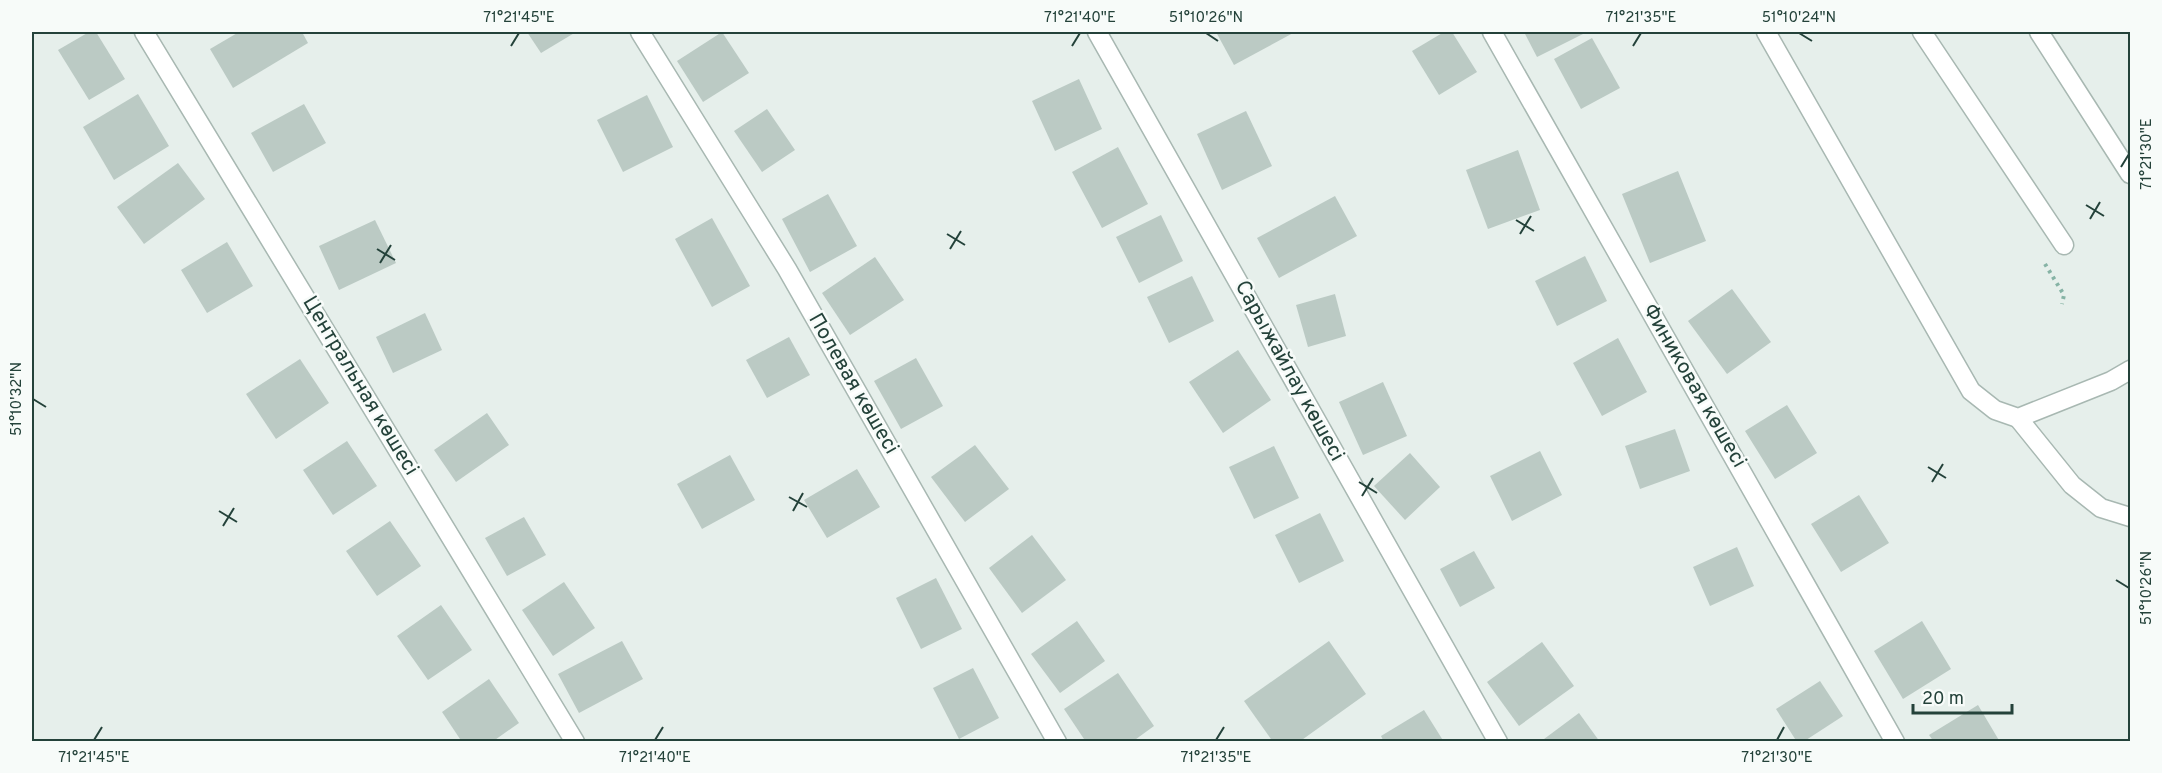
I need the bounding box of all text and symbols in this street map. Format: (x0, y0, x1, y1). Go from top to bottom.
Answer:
text: 71°21'45"E (483, 9, 555, 28)
text: 71°21'40"E (1044, 9, 1116, 28)
text: 51°10'26"N (1169, 9, 1243, 28)
text: 71°21'35"E (1605, 9, 1677, 28)
text: 51°10'24"N (1762, 9, 1836, 28)
text: 71°21'30"E (2138, 118, 2157, 190)
street label: Сарыжайлау көшесі (1228, 276, 1350, 466)
street label: Центральная көшесі (296, 291, 424, 481)
street label: Финиковая көшесі (1636, 299, 1752, 473)
street label: Полевая көшесі (802, 309, 904, 459)
text: 51°10'32"N (8, 362, 27, 436)
text: 51°10'26"N (2138, 551, 2157, 625)
scale bar (1913, 677, 2012, 715)
text: 20 m (1922, 688, 1964, 711)
text: 71°21'45"E (58, 749, 130, 768)
text: 71°21'40"E (619, 749, 691, 768)
text: 71°21'35"E (1180, 749, 1252, 768)
text: 71°21'30"E (1741, 749, 1813, 768)

